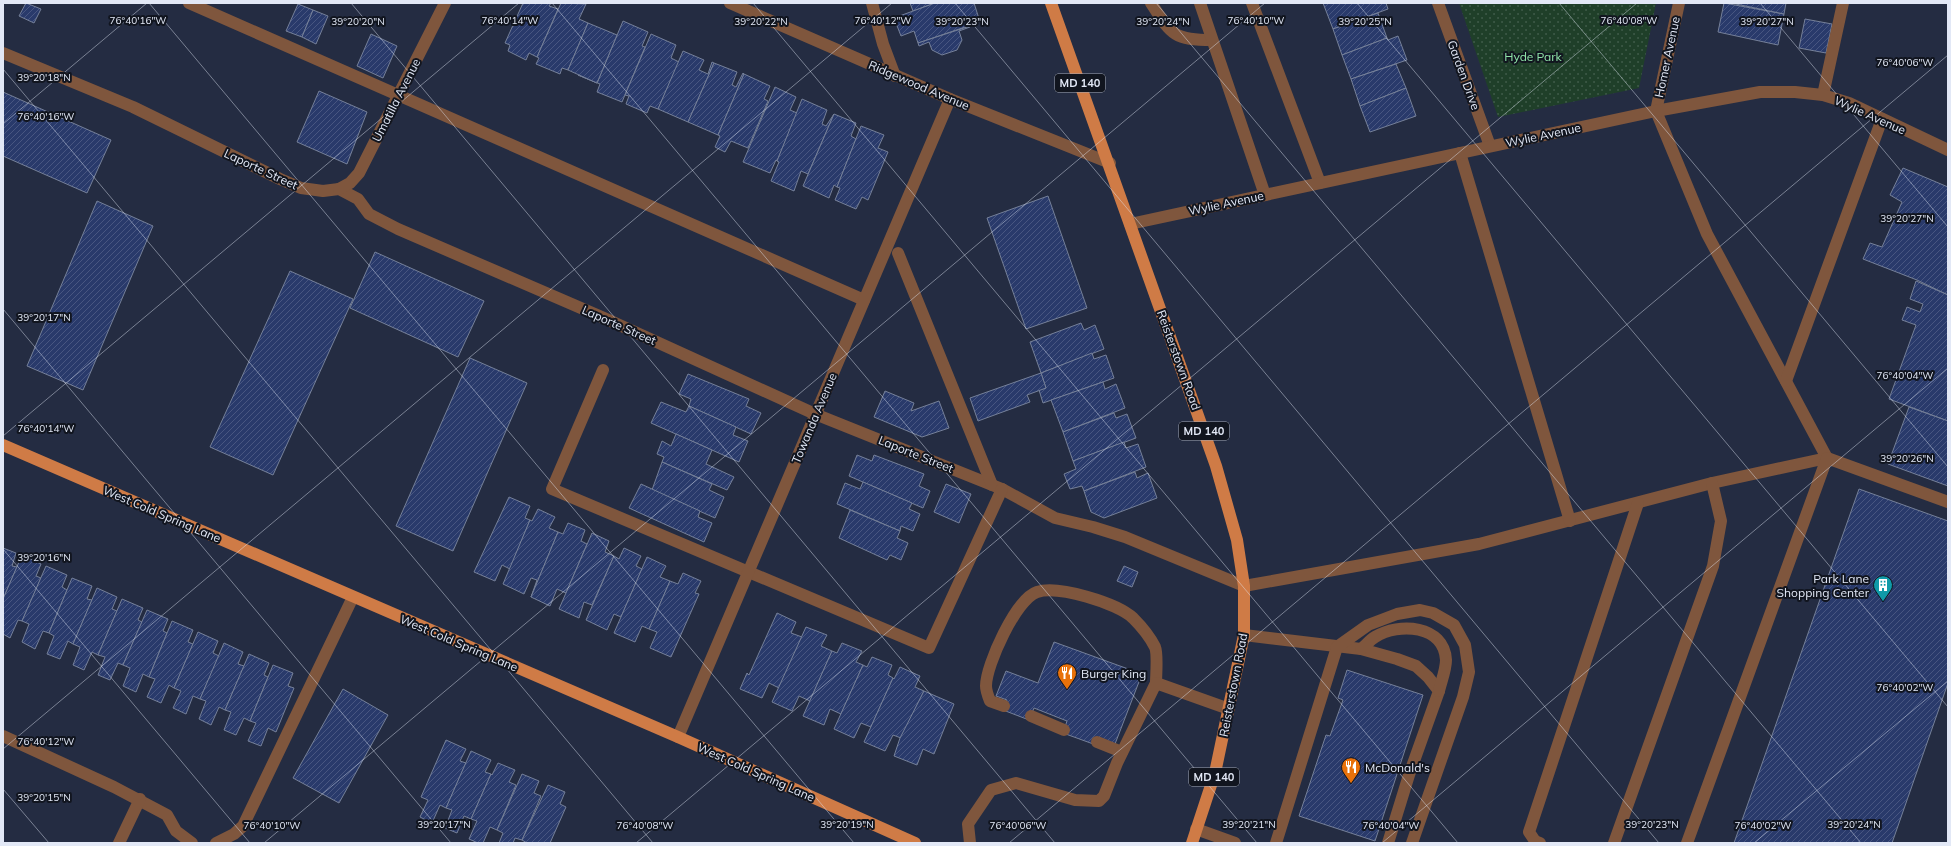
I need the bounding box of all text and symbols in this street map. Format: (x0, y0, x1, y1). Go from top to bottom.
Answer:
text: 76°40'16"W (110, 14, 166, 27)
text: 76°40'14"W (482, 14, 538, 27)
text: 76°40'12"W (855, 14, 911, 27)
text: 76°40'10"W (1228, 14, 1284, 27)
text: 76°40'08"W (1601, 14, 1657, 27)
text: 39°20'20"N (331, 15, 385, 28)
text: 39°20'22"N (734, 15, 788, 28)
text: 39°20'23"N (935, 15, 989, 28)
text: 39°20'24"N (1136, 15, 1190, 28)
text: 39°20'25"N (1338, 15, 1392, 28)
street label: Homer Avenue (1651, 15, 1683, 99)
text: 39°20'27"N (1740, 15, 1794, 28)
street label: Garden Drive (1444, 38, 1484, 112)
park label: Hyde Park (1504, 49, 1563, 64)
street label: Umatilla Avenue (369, 56, 423, 144)
text: 76°40'06"W (1877, 56, 1933, 69)
street label: Ridgewood Avenue (866, 57, 972, 113)
text: 39°20'18"N (17, 71, 71, 84)
road number: MD 140 (1055, 74, 1105, 92)
street label: Wylie Avenue (1832, 93, 1908, 137)
text: 76°40'16"W (18, 110, 74, 123)
street label: Wylie Avenue (1504, 120, 1582, 150)
street label: Laporte Street (222, 145, 300, 193)
street label: Wylie Avenue (1187, 188, 1265, 218)
text: 39°20'27"N (1880, 212, 1934, 225)
street label: Laporte Street (580, 302, 658, 348)
street label: Reisterstown Road (1154, 308, 1204, 412)
text: 39°20'17"N (17, 311, 71, 324)
text: 76°40'04"W (1877, 369, 1933, 382)
street label: Towanda Avenue (788, 370, 840, 466)
text: 76°40'14"W (18, 422, 74, 435)
road number: MD 140 (1179, 422, 1229, 440)
street label: Laporte Street (876, 432, 956, 476)
text: 39°20'26"N (1880, 452, 1934, 465)
street label: West Cold Spring Lane (101, 482, 223, 546)
text: 39°20'16"N (17, 551, 71, 564)
place label: Park Lane Shopping Center (1777, 571, 1870, 600)
building icon: Park Lane Shopping Center (1872, 574, 1894, 602)
street label: West Cold Spring Lane (398, 611, 520, 675)
street label: Reisterstown Road (1216, 632, 1250, 738)
restaurant icon: Burger King (1056, 662, 1078, 690)
place label: Burger King (1081, 666, 1146, 681)
text: 76°40'02"W (1877, 681, 1933, 694)
text: 76°40'12"W (18, 735, 74, 748)
street label: West Cold Spring Lane (695, 739, 817, 805)
restaurant icon: McDonald's (1340, 756, 1362, 784)
place label: McDonald's (1365, 760, 1430, 775)
road number: MD 140 (1189, 768, 1239, 786)
text: 39°20'15"N (17, 791, 71, 804)
text: 39°20'17"N (417, 818, 471, 831)
text: 39°20'19"N (820, 818, 874, 831)
text: 39°20'21"N (1222, 818, 1276, 831)
text: 39°20'23"N (1625, 818, 1679, 831)
text: 39°20'24"N (1827, 818, 1881, 831)
text: 76°40'10"W (244, 819, 300, 832)
text: 76°40'08"W (617, 819, 673, 832)
text: 76°40'06"W (990, 819, 1046, 832)
text: 76°40'04"W (1363, 819, 1419, 832)
text: 76°40'02"W (1735, 819, 1791, 832)

